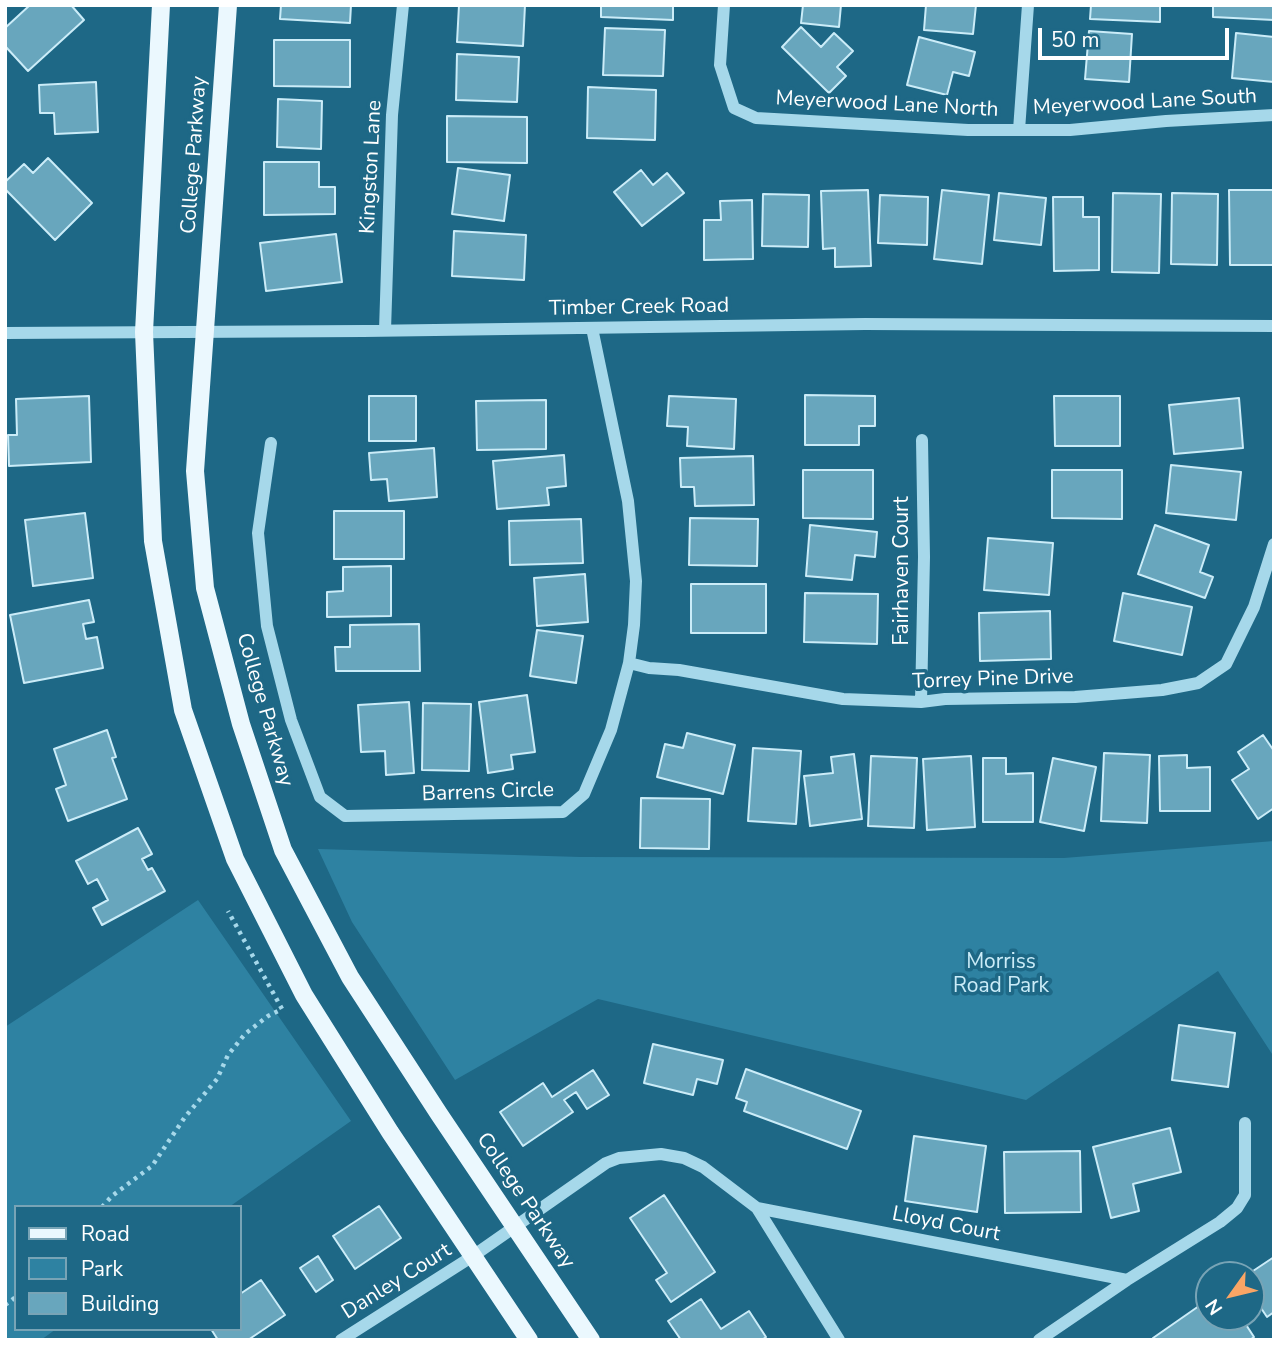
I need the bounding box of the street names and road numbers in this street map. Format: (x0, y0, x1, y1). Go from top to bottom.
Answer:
street label: College Parkway (177, 75, 213, 235)
street label: Meyerwood Lane South (1032, 85, 1258, 121)
street label: Meyerwood Lane North (775, 87, 999, 123)
street label: Kingston Lane (356, 99, 388, 235)
street label: Timber Creek Road (549, 294, 729, 322)
street label: Fairhaven Court (890, 497, 916, 645)
street label: College Parkway (230, 630, 298, 790)
street label: Torrey Pine Drive (912, 665, 1074, 695)
street label: Barrens Circle (421, 778, 555, 808)
street label: College Parkway (470, 1128, 580, 1274)
street label: Lloyd Court (890, 1202, 1002, 1248)
street label: Danley Court (338, 1238, 456, 1326)

